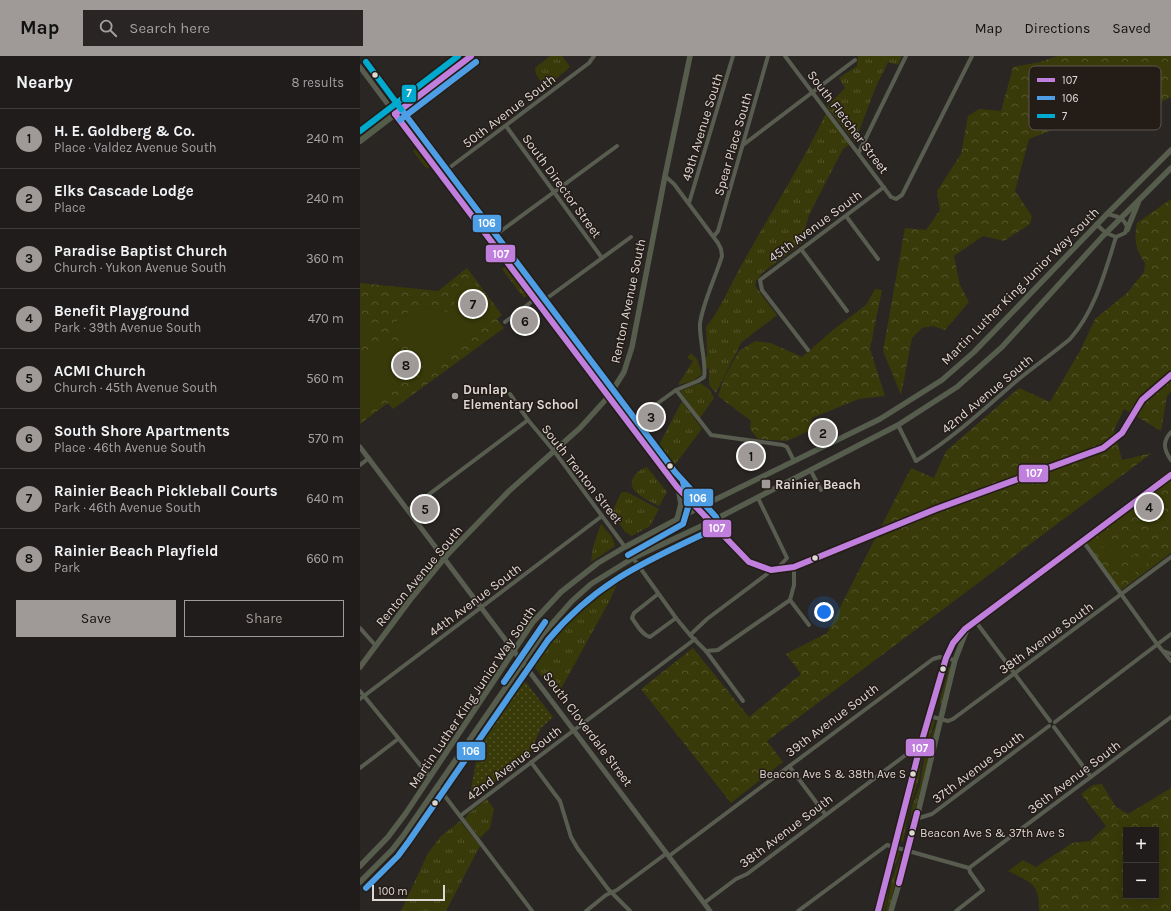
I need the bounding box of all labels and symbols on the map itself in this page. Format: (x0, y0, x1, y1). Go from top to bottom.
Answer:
legend (1029, 66, 1161, 130)
street label: South Fletcher Street (804, 67, 892, 177)
unlabelled marker (370, 70, 380, 80)
street label: 50th Avenue South (460, 71, 558, 151)
street label: 49th Avenue South (678, 71, 726, 183)
text: 107 (1062, 74, 1077, 87)
line badge: 7 (401, 84, 417, 103)
text: 7 (406, 87, 412, 100)
street label: Spear Place South (711, 90, 755, 198)
text: 106 (1062, 92, 1078, 105)
text: 7 (1062, 110, 1067, 123)
street label: South Director Street (519, 131, 605, 241)
street label: 45th Avenue South (765, 187, 865, 265)
street label: Martin Luther King Junior Way South (938, 204, 1102, 368)
line badge: 106 (472, 214, 502, 233)
text: 106 (478, 217, 496, 230)
street label: Renton Avenue South (607, 237, 649, 365)
line badge: 107 (485, 244, 516, 263)
text: 107 (493, 248, 510, 261)
pin: 7 (460, 289, 486, 319)
pin: 6 (512, 306, 538, 336)
pin: 8 (393, 350, 419, 380)
street label: 42nd Avenue South (938, 351, 1036, 437)
place label: Dunlap Elementary School (463, 382, 578, 412)
marker: Dunlap Elementary School (450, 391, 460, 401)
pin: 3 (638, 402, 664, 432)
pin: 2 (810, 418, 836, 448)
street label: South Trenton Street (539, 421, 626, 527)
pin: 1 (738, 441, 764, 471)
unlabelled marker (665, 461, 675, 471)
line badge: 107 (1018, 464, 1049, 483)
text: 107 (1026, 467, 1043, 480)
place label: Rainier Beach (775, 477, 861, 492)
marker: Rainier Beach (760, 478, 772, 490)
line badge: 106 (683, 488, 714, 507)
text: 106 (689, 492, 707, 505)
pin: 4 (1136, 492, 1162, 522)
pin: 5 (412, 494, 438, 524)
line badge: 107 (702, 519, 732, 538)
text: 107 (709, 522, 726, 535)
street label: Renton Avenue South (372, 523, 466, 629)
unlabelled marker (810, 553, 820, 563)
street label: 44th Avenue South (426, 560, 524, 640)
street label: 38th Avenue South (996, 599, 1096, 677)
your location (814, 602, 834, 622)
street label: Martin Luther King Junior Way South (405, 603, 539, 791)
unlabelled marker (938, 664, 948, 674)
street label: South Cloverdale Street (540, 669, 636, 789)
street label: 39th Avenue South (783, 680, 881, 760)
street label: 42nd Avenue South (464, 722, 564, 804)
street label: 37th Avenue South (929, 728, 1027, 806)
street label: 36th Avenue South (1025, 737, 1123, 817)
line badge: 107 (905, 738, 935, 757)
line badge: 106 (456, 741, 486, 761)
text: 107 (912, 742, 929, 755)
text: 106 (462, 745, 480, 758)
place label: Beacon Ave S & 38th Ave S (759, 767, 906, 781)
marker: Beacon Ave S & 38th Ave S (908, 769, 918, 779)
street label: 38th Avenue South (736, 791, 836, 871)
unlabelled marker (430, 798, 440, 808)
place label: Beacon Ave S & 37th Ave S (920, 826, 1065, 840)
marker: Beacon Ave S & 37th Ave S (907, 828, 917, 838)
scale bar (372, 883, 445, 902)

